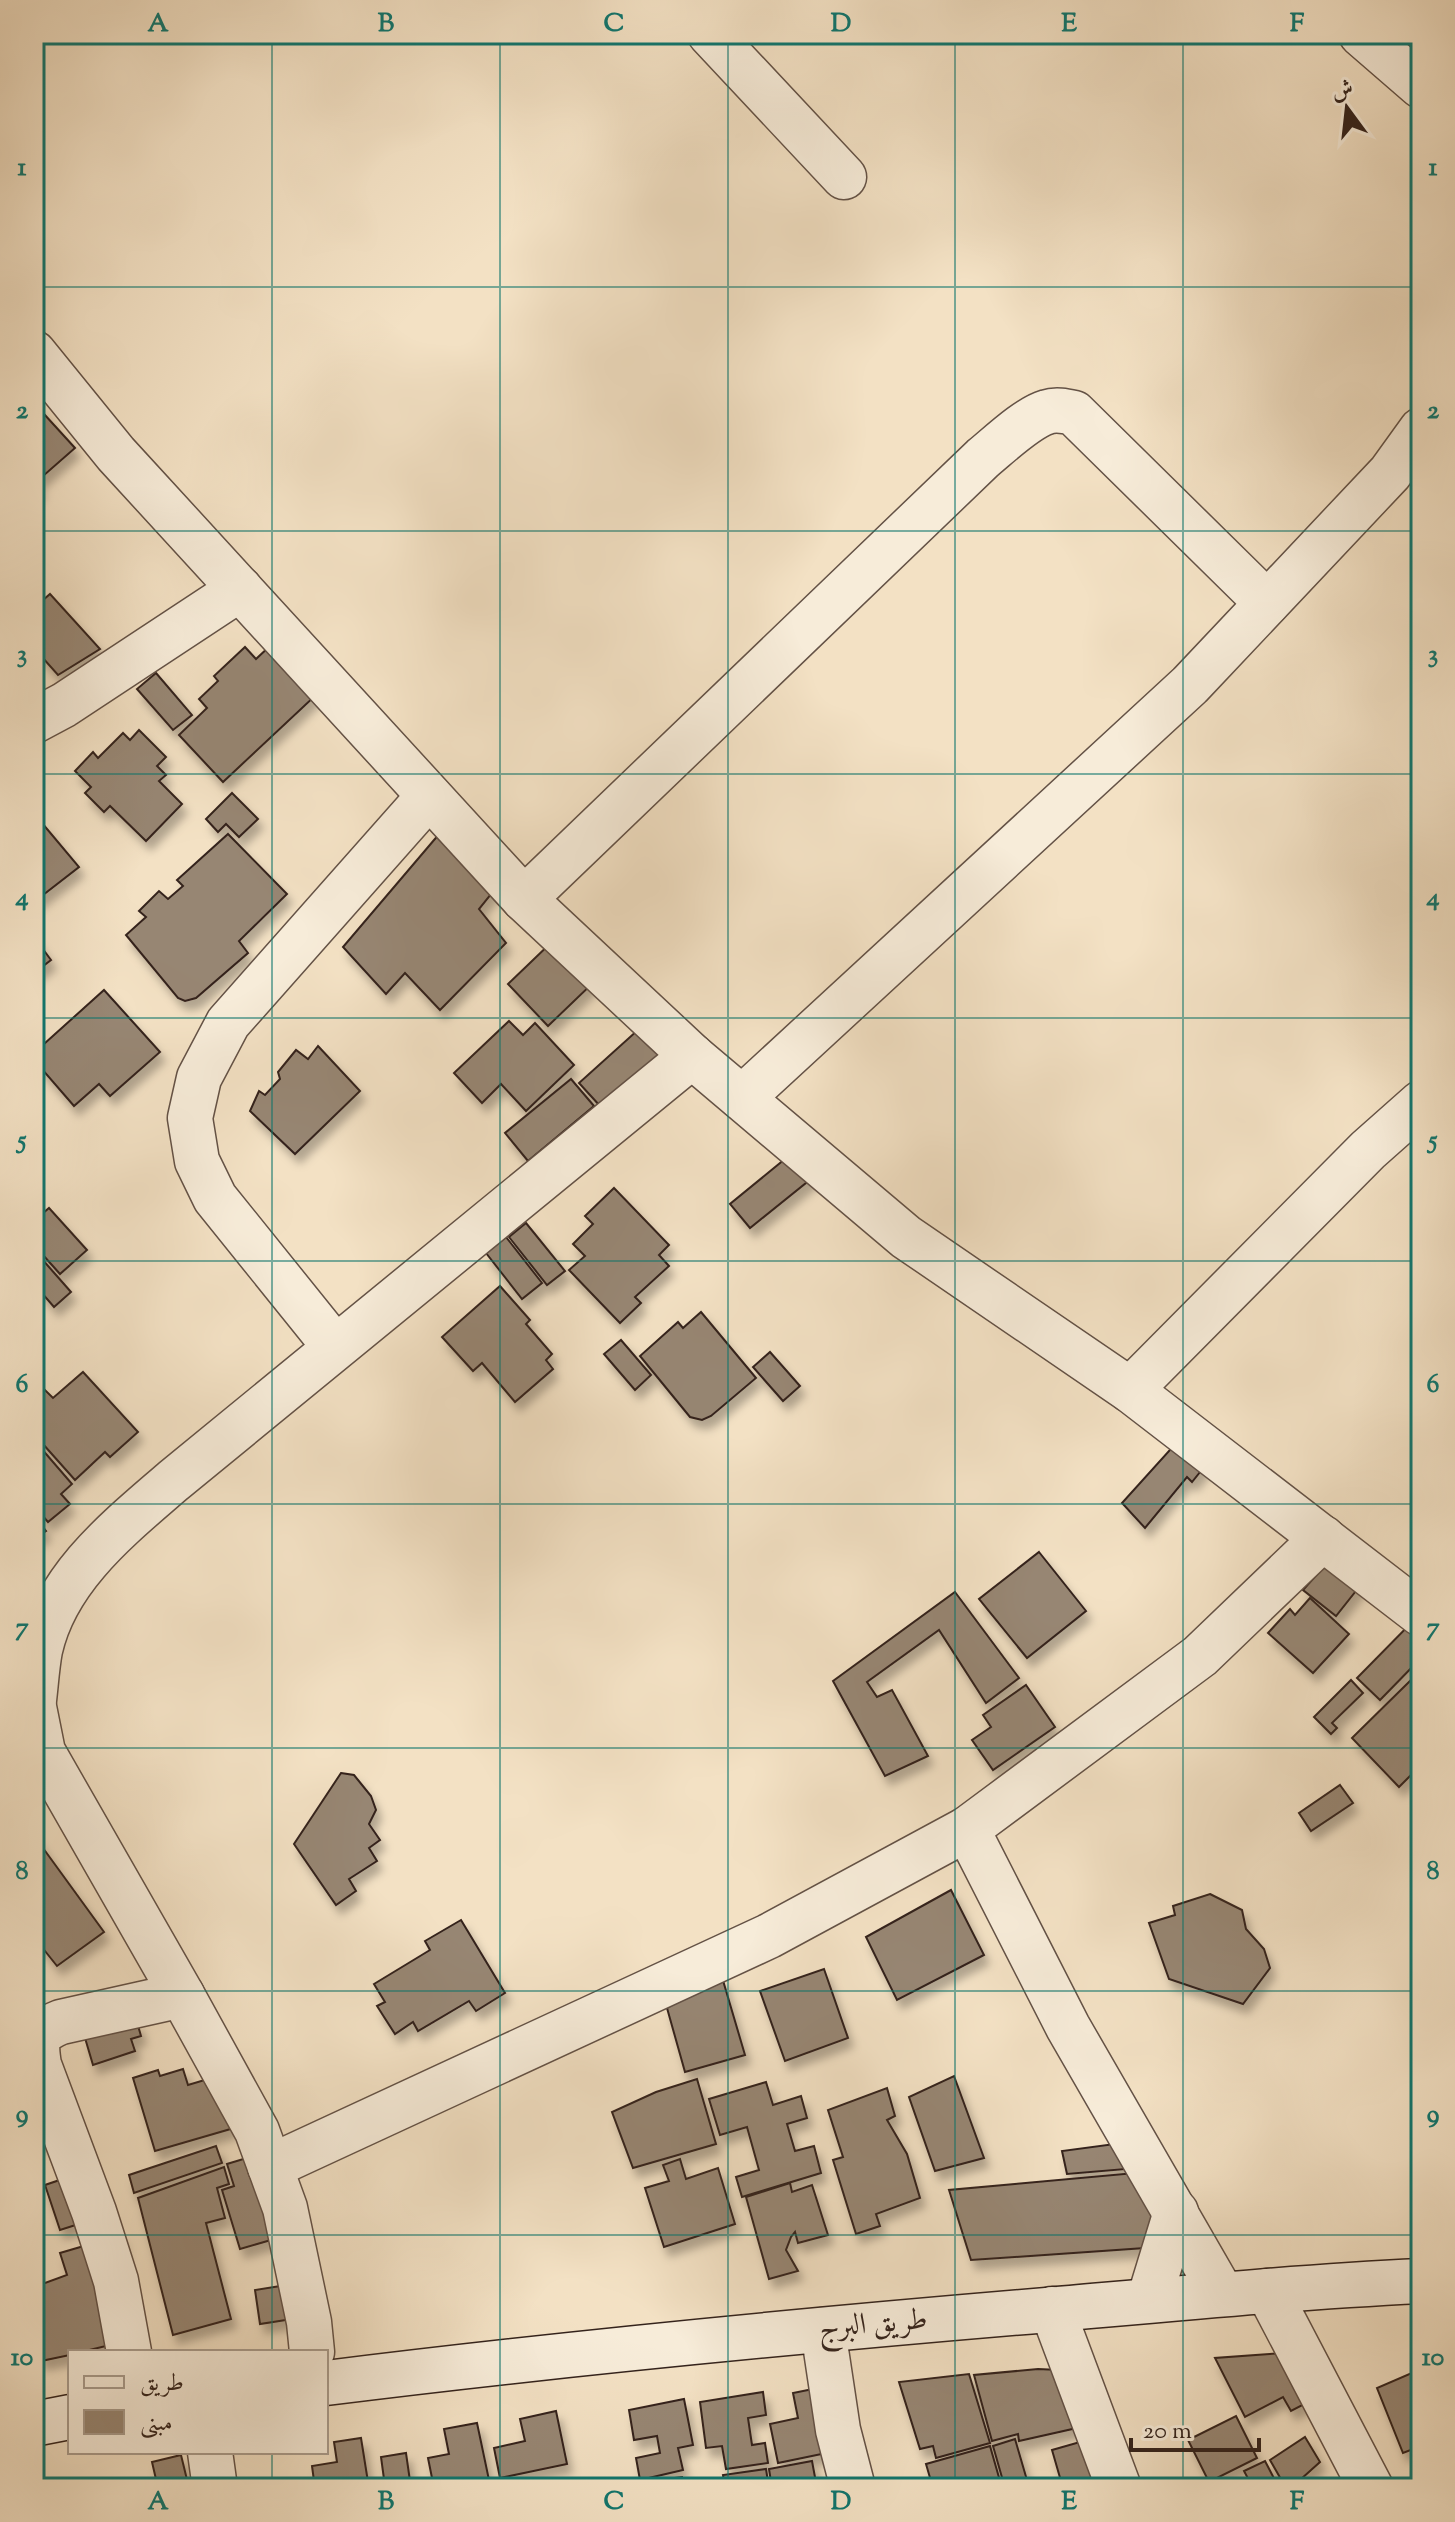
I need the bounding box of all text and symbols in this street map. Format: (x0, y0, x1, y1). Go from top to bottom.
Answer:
text: A (147, 6, 169, 43)
text: B (378, 6, 395, 43)
text: C (604, 6, 624, 43)
text: D (831, 6, 851, 43)
text: E (1061, 6, 1077, 43)
text: F (1290, 6, 1305, 43)
north arrow (1307, 68, 1387, 148)
text: ش (1328, 73, 1357, 110)
text: 1 (18, 150, 27, 187)
text: 1 (1429, 150, 1438, 187)
text: 2 (16, 393, 29, 430)
text: 2 (1427, 393, 1440, 430)
text: 3 (17, 637, 27, 674)
text: 3 (1428, 637, 1438, 674)
text: 4 (14, 880, 29, 917)
text: 4 (1425, 880, 1440, 917)
text: 5 (16, 1123, 27, 1160)
text: 5 (1427, 1123, 1438, 1160)
text: 6 (16, 1367, 29, 1404)
text: 6 (1427, 1367, 1440, 1404)
text: 7 (15, 1610, 29, 1647)
text: 7 (1426, 1610, 1440, 1647)
text: 8 (15, 1854, 29, 1891)
text: 8 (1426, 1854, 1440, 1891)
text: 9 (16, 2097, 29, 2134)
text: 9 (1427, 2097, 1440, 2134)
street label: طريق البرج (817, 2299, 930, 2353)
text: 10 (11, 2340, 33, 2377)
text: 10 (1422, 2340, 1444, 2377)
legend (68, 2350, 328, 2454)
text: طريق (140, 2367, 184, 2401)
scale bar (1131, 2402, 1259, 2452)
text: مبنى (140, 2407, 173, 2441)
text: 20 m (1143, 2415, 1192, 2449)
text: A (147, 2484, 169, 2521)
text: B (378, 2484, 395, 2521)
text: C (604, 2484, 624, 2521)
text: D (831, 2484, 851, 2521)
text: E (1061, 2484, 1077, 2521)
text: F (1290, 2484, 1305, 2521)

